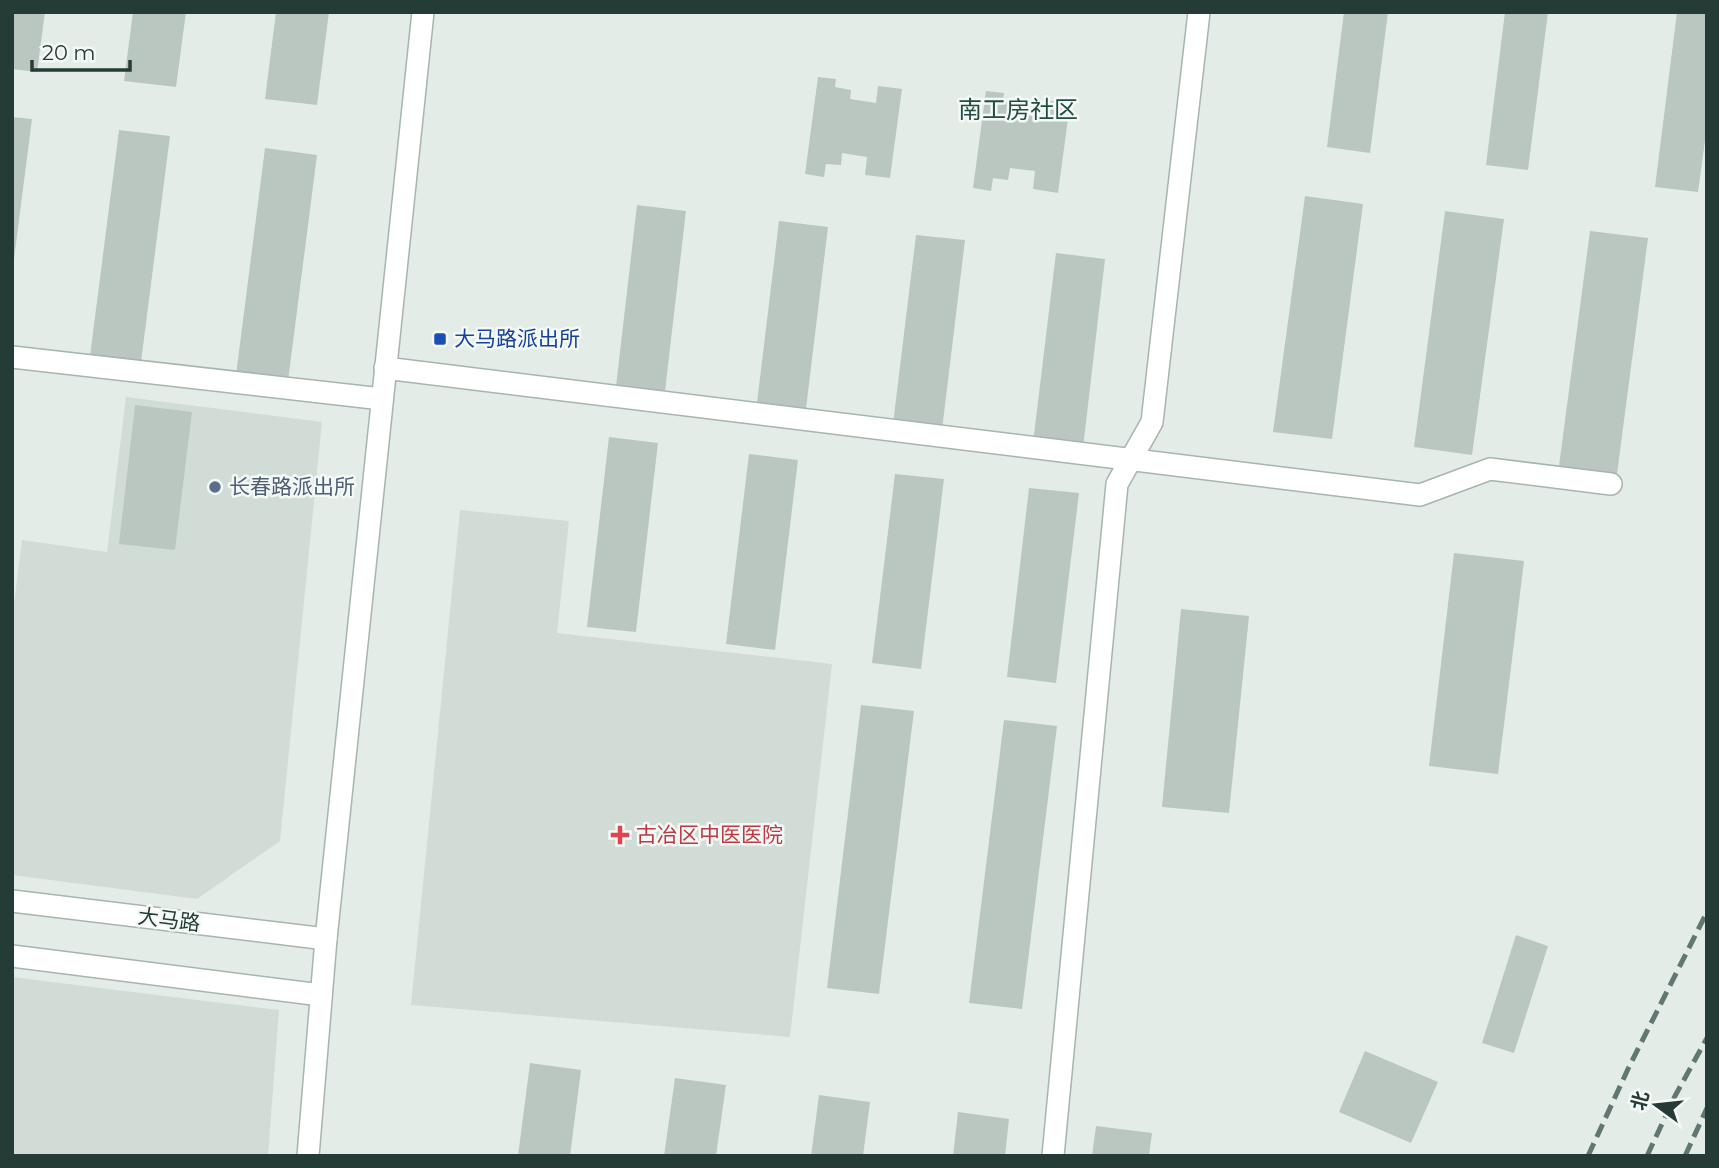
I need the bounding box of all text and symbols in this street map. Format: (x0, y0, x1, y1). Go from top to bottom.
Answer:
scale bar (32, 28, 130, 72)
text: 20 m (42, 40, 96, 65)
district label: 南工房社区 (958, 95, 1078, 124)
place label: 大马路派出所 (454, 326, 580, 351)
marker: 大马路派出所 (432, 331, 448, 347)
place label: 长春路派出所 (229, 474, 355, 499)
marker: 长春路派出所 (207, 479, 223, 495)
place label: 古冶区中医医院 (636, 822, 783, 847)
marker: 古冶区中医医院 (610, 825, 630, 845)
street label: 大马路 (136, 903, 202, 936)
north arrow (1621, 1070, 1691, 1140)
text: 北 (1626, 1089, 1654, 1113)

